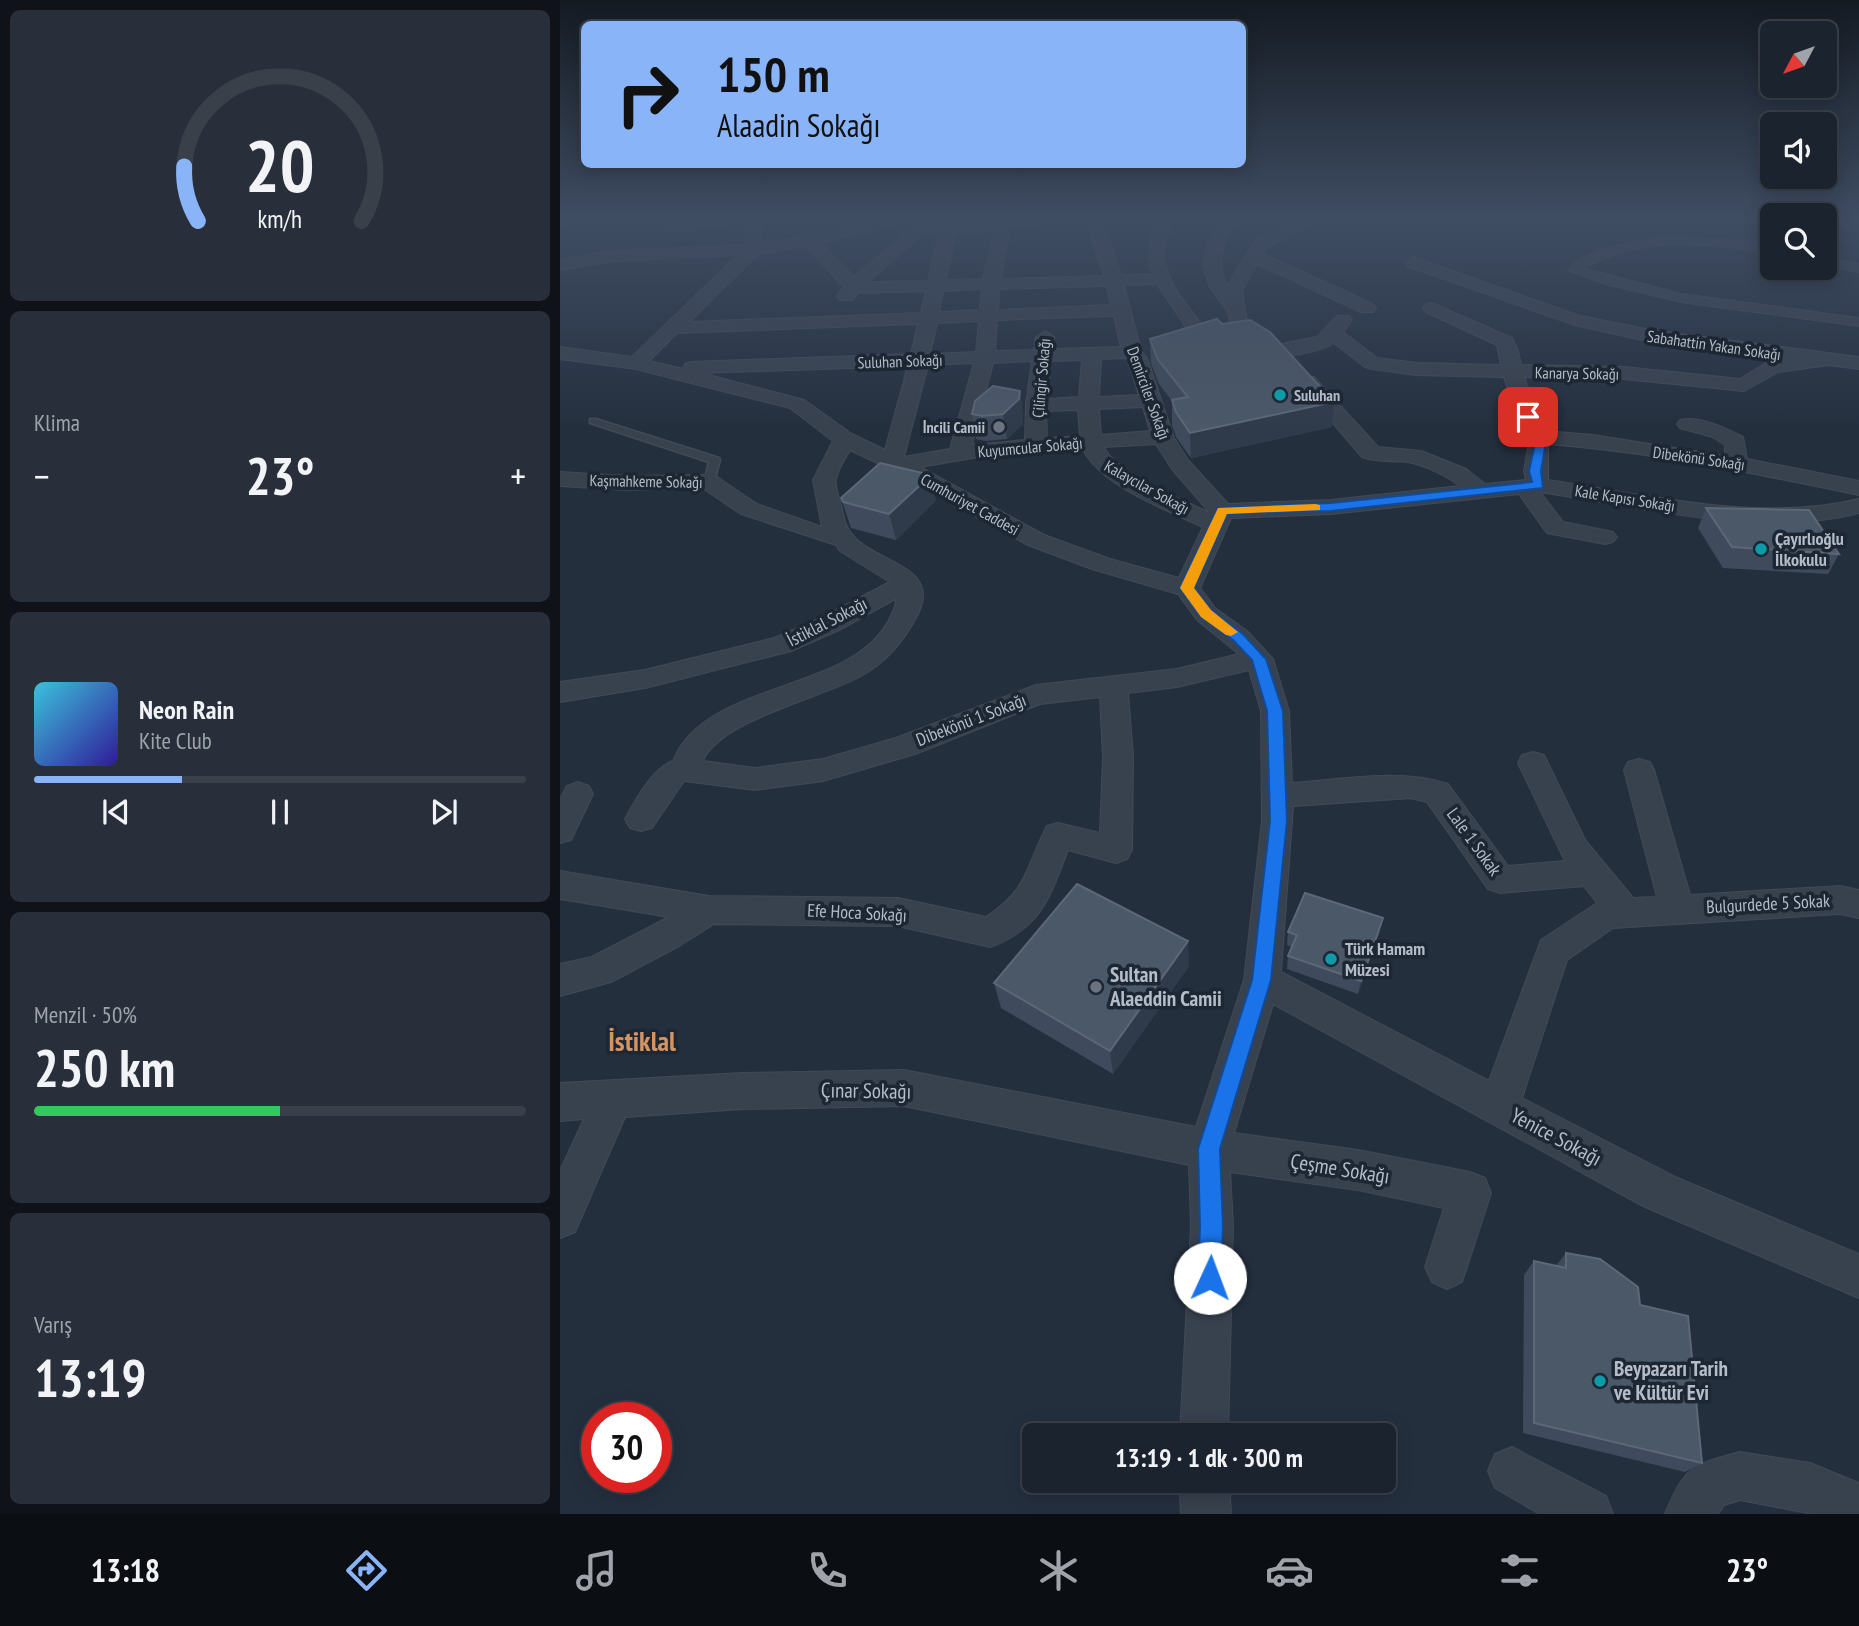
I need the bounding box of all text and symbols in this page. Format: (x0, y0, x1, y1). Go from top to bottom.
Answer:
north arrow (1760, 21, 1838, 98)
map controls (1760, 21, 1837, 280)
text: 150 m (717, 42, 830, 106)
icon: right (602, 49, 693, 140)
text: Alaadin Sokağı (717, 104, 880, 146)
button: sound (1760, 112, 1837, 189)
text: 20 (245, 118, 315, 212)
text: km/h (258, 203, 302, 235)
button: search (1760, 203, 1837, 280)
street label: Sabahattin Yakan Sokağı (1646, 326, 1782, 364)
street label: Çilingir Sokağı (1028, 337, 1054, 419)
street label: Demirciler Sokağı (1123, 344, 1175, 442)
street label: Suluhan Sokağı (857, 350, 943, 372)
street label: Kanarya Sokağı (1535, 362, 1619, 384)
place label: Suluhan (1294, 385, 1340, 405)
marker: Suluhan (1272, 387, 1288, 403)
pin (1498, 387, 1558, 447)
icon: arrive (1509, 398, 1547, 436)
text: Klima (34, 408, 80, 437)
place label: İncili Camii (923, 417, 985, 437)
marker: İncili Camii (991, 419, 1007, 435)
street label: Kuyumcular Sokağı (977, 432, 1083, 462)
text: 23° (246, 442, 314, 509)
street label: Dibekönü Sokağı (1652, 442, 1746, 474)
text: − (34, 451, 50, 500)
text: + (510, 451, 526, 500)
street label: Kalaycılar Sokağı (1101, 455, 1193, 519)
street label: Cumhuriyet Caddesi (917, 469, 1023, 539)
street label: Kaşmahkeme Sokağı (589, 470, 703, 492)
street label: Kale Kapısı Sokağı (1574, 480, 1676, 516)
place label: Çayırlıoğlu İlkokulu (1775, 527, 1844, 571)
marker: Çayırlıoğlu İlkokulu (1753, 541, 1769, 557)
street label: İstiklal Sokağı (783, 592, 871, 652)
street label: Dibekönü 1 Sokağı (913, 688, 1029, 751)
text: Neon Rain (139, 693, 234, 726)
text: Kite Club (139, 726, 212, 755)
icon: previous (97, 793, 135, 831)
icon: pause (261, 793, 299, 831)
icon: next (425, 793, 463, 831)
street label: Lale 1 Sokak (1442, 803, 1507, 880)
street label: Bulgurdede 5 Sokak (1706, 889, 1830, 918)
street label: Efe Hoca Sokağı (807, 898, 907, 927)
place label: Türk Hamam Müzesi (1345, 937, 1425, 981)
marker: Türk Hamam Müzesi (1323, 951, 1339, 967)
place label: Sultan Alaeddin Camii (1109, 961, 1222, 1012)
marker: Sultan Alaeddin Camii (1088, 979, 1104, 995)
text: Menzil · 50% (34, 1000, 137, 1029)
district label: İstiklal (608, 1022, 676, 1059)
text: 250 km (34, 1034, 175, 1101)
street label: Çınar Sokağı (821, 1076, 911, 1105)
street label: Yenice Sokağı (1506, 1101, 1606, 1172)
street label: Çeşme Sokağı (1289, 1147, 1391, 1190)
position arrow (1173, 1241, 1247, 1315)
text: Varış (34, 1310, 72, 1339)
text: 13:19 (34, 1344, 146, 1411)
place label: Beypazarı Tarih ve Kültür Evi (1613, 1355, 1728, 1406)
marker: Beypazarı Tarih ve Kültür Evi (1592, 1373, 1608, 1389)
speed limit sign: 30 (581, 1402, 672, 1493)
text: 13:19 · 1 dk · 300 m (1115, 1441, 1303, 1474)
icon: directions (342, 1546, 391, 1595)
icon: music (572, 1546, 621, 1595)
icon: phone (803, 1546, 852, 1595)
icon: climate (1034, 1546, 1083, 1595)
icon: car (1265, 1546, 1314, 1595)
icon: filters (1495, 1546, 1544, 1595)
text: 13:18 (91, 1549, 160, 1591)
text: 23° (1726, 1549, 1768, 1591)

